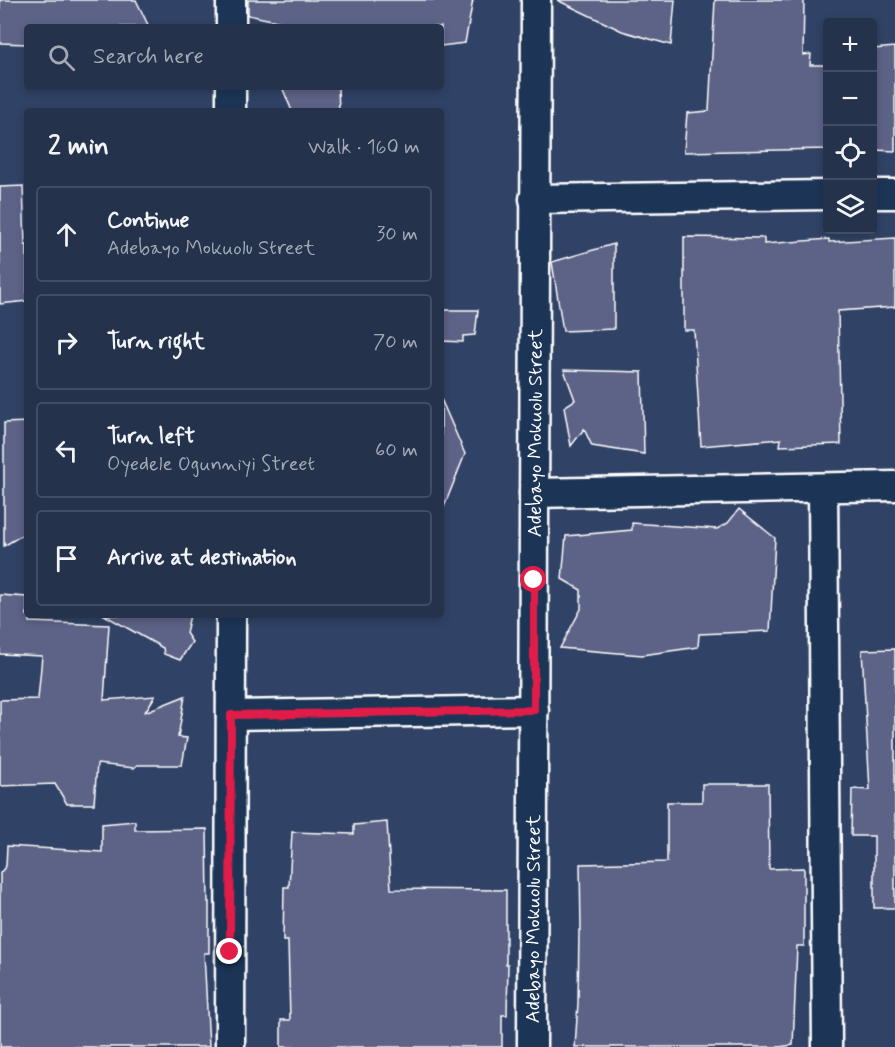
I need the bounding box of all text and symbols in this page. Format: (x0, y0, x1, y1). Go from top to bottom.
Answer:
map controls (823, 18, 877, 234)
button: + (823, 18, 877, 72)
search box (24, 24, 444, 90)
icon: search (45, 41, 78, 74)
text: Search here (93, 43, 204, 71)
button: − (823, 72, 877, 126)
button: locate (823, 126, 877, 180)
text: 2 min (48, 130, 109, 164)
text: Walk · 160 m (308, 134, 420, 161)
button: layers (823, 180, 877, 234)
text: Continue (107, 207, 189, 235)
icon: ahead (50, 218, 83, 251)
text: 30 m (376, 221, 418, 248)
text: Adebayo Mokuolu Street (107, 235, 315, 262)
icon: right (50, 326, 83, 359)
text: Turn right (107, 328, 205, 356)
street label: Adebayo Mokuolu Street (522, 328, 550, 537)
text: 70 m (373, 329, 418, 356)
text: Turn left (107, 423, 195, 451)
icon: left (50, 434, 83, 467)
text: 60 m (375, 437, 418, 464)
text: Oyedele Ogunniyi Street (107, 451, 315, 478)
icon: arrive (50, 542, 83, 575)
text: Arrive at destination (107, 544, 297, 572)
route start (520, 566, 546, 592)
street label: Adebayo Mokuolu Street (520, 814, 548, 1023)
route end (216, 938, 242, 964)

